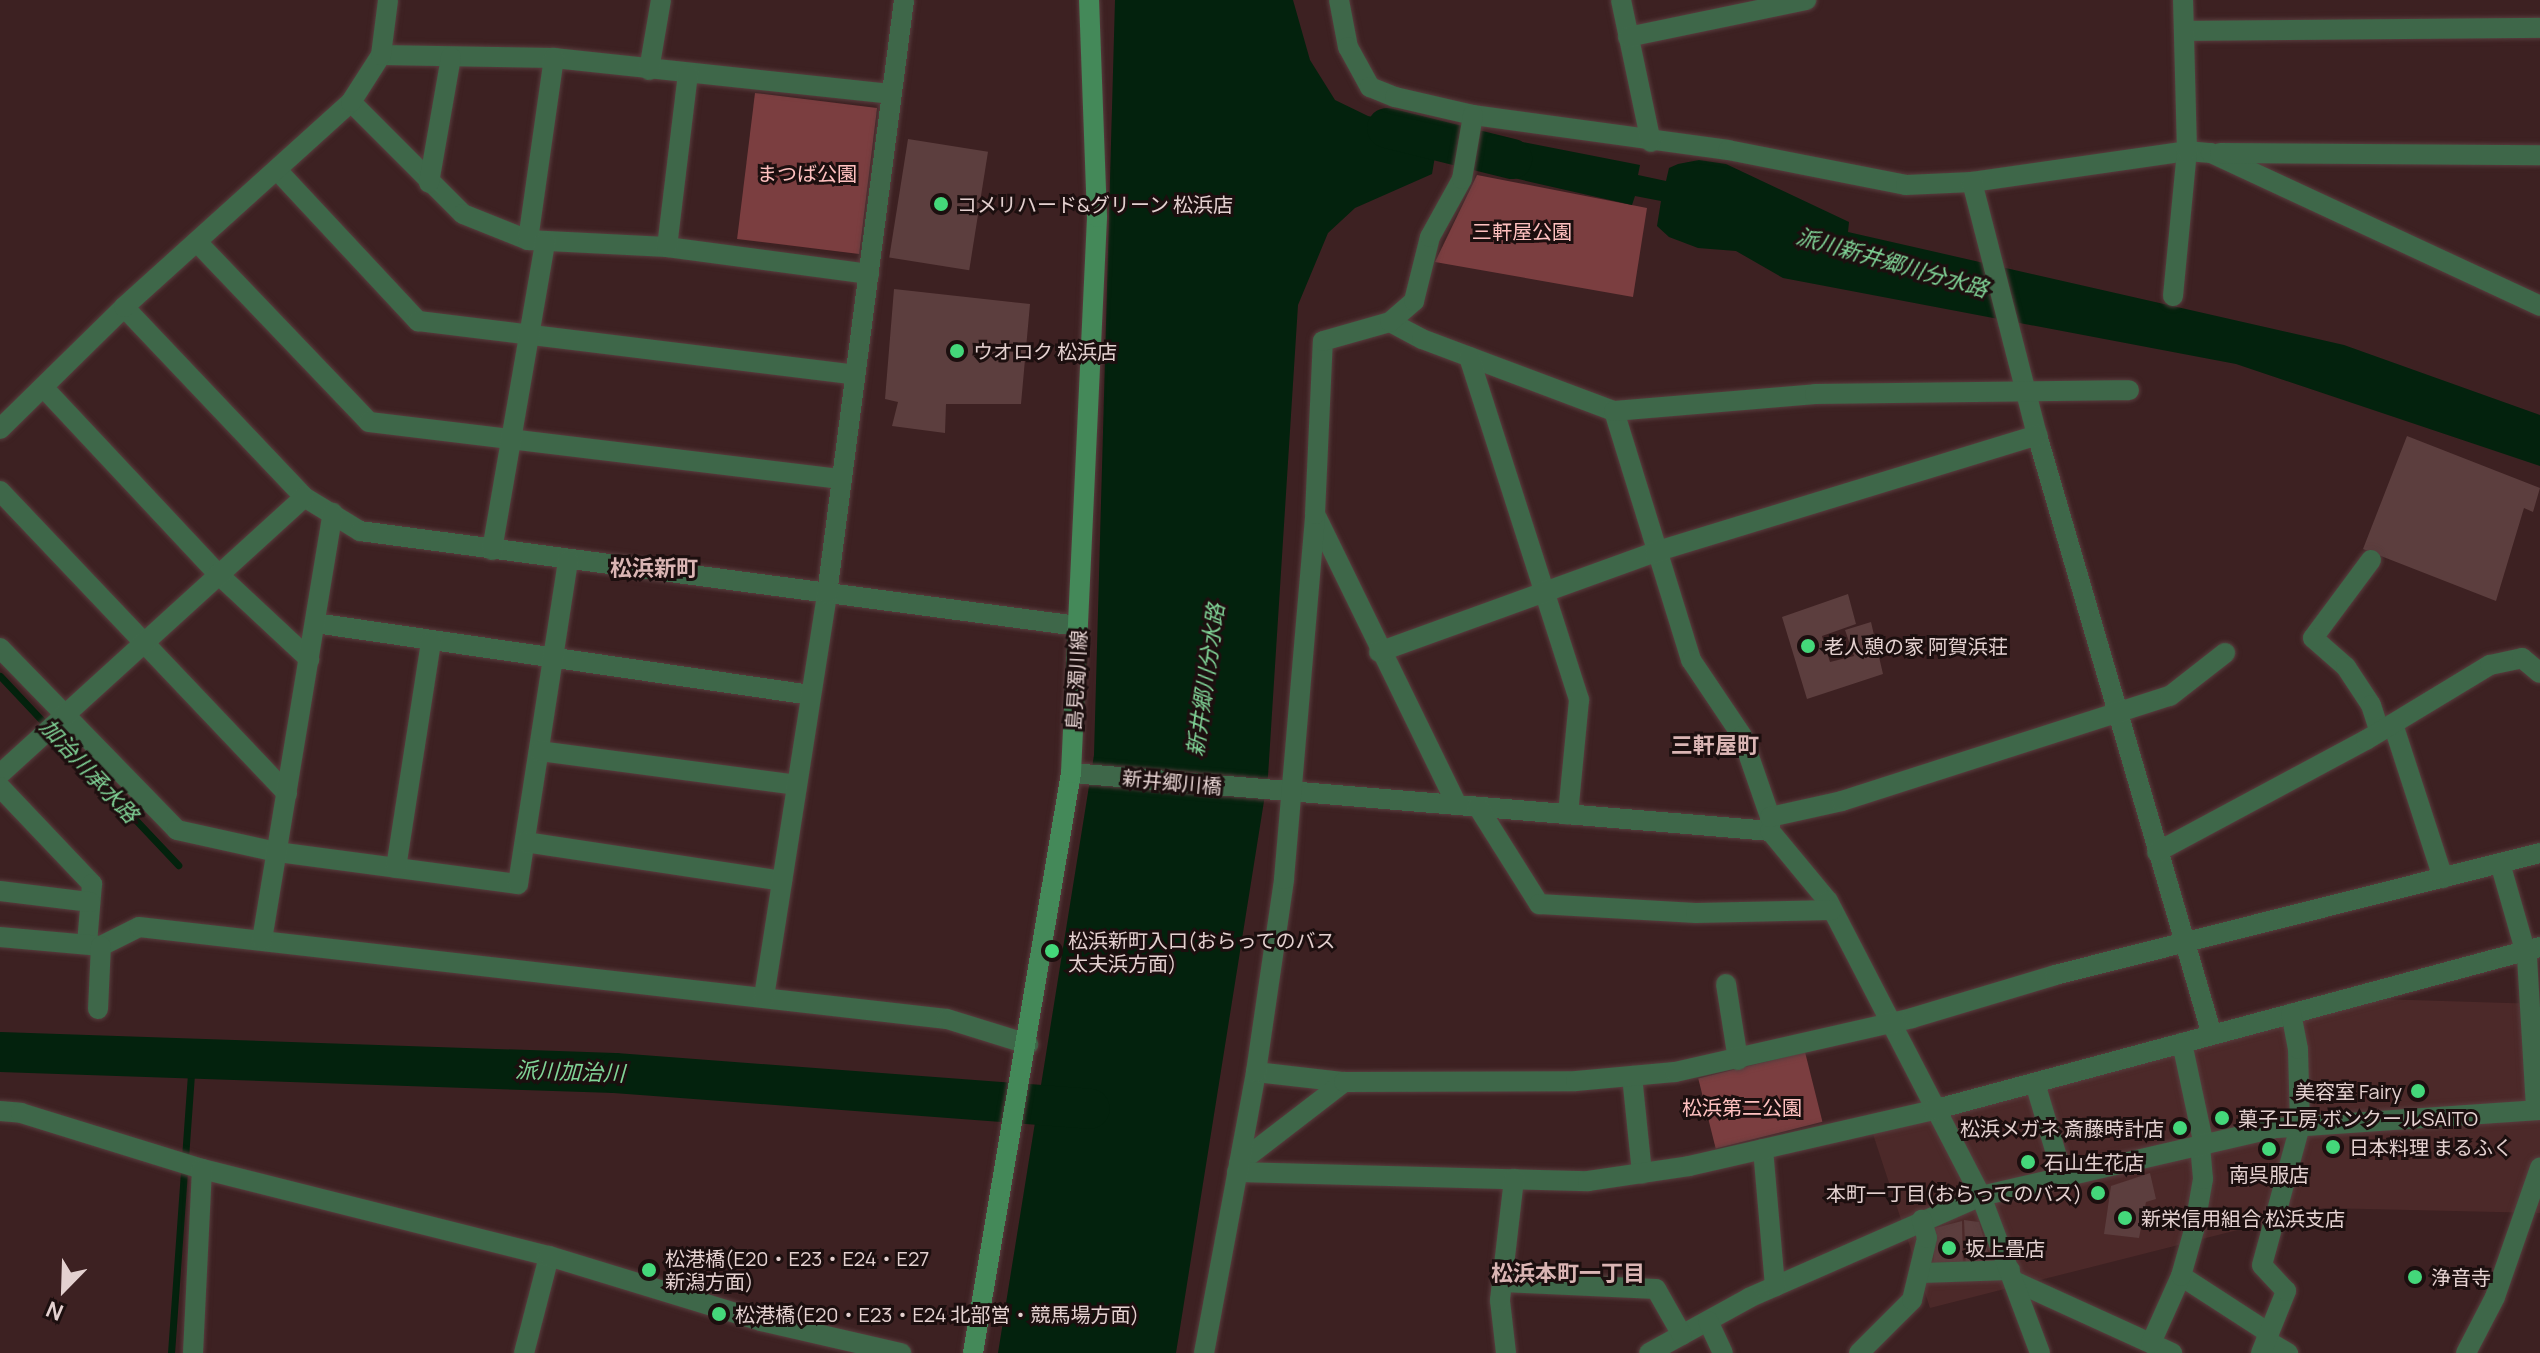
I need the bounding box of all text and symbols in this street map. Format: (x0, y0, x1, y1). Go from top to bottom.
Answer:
park label: まつば公園 (757, 161, 857, 185)
place label: コメリハード&グリーン 松浜店 (957, 192, 1234, 216)
marker: コメリハード&グリーン 松浜店 (932, 195, 950, 213)
park label: 三軒屋公園 (1472, 219, 1572, 243)
water label: 派川新井郷川分水路 (1793, 223, 1991, 303)
place label: ウオロク 松浜店 (973, 339, 1117, 363)
marker: ウオロク 松浜店 (948, 342, 966, 360)
district label: 松浜新町 (610, 556, 698, 582)
water label: 新井郷川分水路 (1182, 602, 1230, 758)
street label: 島見濁川線 (1061, 629, 1091, 731)
place label: 老人憩の家 阿賀浜荘 (1824, 634, 2008, 658)
marker: 老人憩の家 阿賀浜荘 (1799, 637, 1817, 655)
water label: 加治川承水路 (34, 714, 144, 828)
district label: 三軒屋町 (1671, 733, 1759, 759)
street label: 新井郷川橋 (1121, 766, 1223, 798)
place label: 松浜新町入口(おらってのバス 太夫浜方面) (1068, 928, 1337, 975)
marker: 松浜新町入口(おらってのバス 太夫浜方面) (1043, 942, 1061, 960)
water label: 派川加治川 (515, 1057, 625, 1087)
place label: 美容室 Fairy (2295, 1079, 2402, 1103)
marker: 美容室 Fairy (2409, 1082, 2427, 1100)
park label: 松浜第二公園 (1682, 1095, 1802, 1119)
place label: 菓子工房 ボンクールSAITO (2238, 1106, 2478, 1130)
marker: 菓子工房 ボンクールSAITO (2213, 1109, 2231, 1127)
place label: 松浜メガネ 斎藤時計店 (1960, 1116, 2164, 1140)
marker: 松浜メガネ 斎藤時計店 (2171, 1119, 2189, 1137)
place label: 日本料理 まるふく (2349, 1135, 2513, 1159)
marker: 日本料理 まるふく (2324, 1138, 2342, 1156)
marker: 南呉服店 (2260, 1140, 2278, 1158)
place label: 石山生花店 (2044, 1150, 2144, 1174)
marker: 石山生花店 (2019, 1153, 2037, 1171)
place label: 南呉服店 (2229, 1162, 2309, 1186)
place label: 本町一丁目(おらってのバス) (1825, 1181, 2082, 1205)
marker: 本町一丁目(おらってのバス) (2089, 1184, 2107, 1202)
place label: 新栄信用組合 松浜支店 (2141, 1206, 2345, 1230)
marker: 新栄信用組合 松浜支店 (2116, 1209, 2134, 1227)
place label: 坂上畳店 (1965, 1236, 2045, 1260)
marker: 坂上畳店 (1940, 1239, 1958, 1257)
place label: 松港橋(E20・E23・E24・E27 新潟方面) (665, 1246, 929, 1293)
north arrow (24, 1249, 104, 1329)
marker: 松港橋(E20・E23・E24・E27 新潟方面) (640, 1261, 658, 1279)
district label: 松浜本町一丁目 (1491, 1261, 1645, 1287)
place label: 浄音寺 (2431, 1265, 2491, 1289)
marker: 浄音寺 (2406, 1268, 2424, 1286)
text: N (41, 1294, 68, 1328)
place label: 松港橋(E20・E23・E24 北部営・競馬場方面) (735, 1302, 1139, 1326)
marker: 松港橋(E20・E23・E24 北部営・競馬場方面) (710, 1305, 728, 1323)

